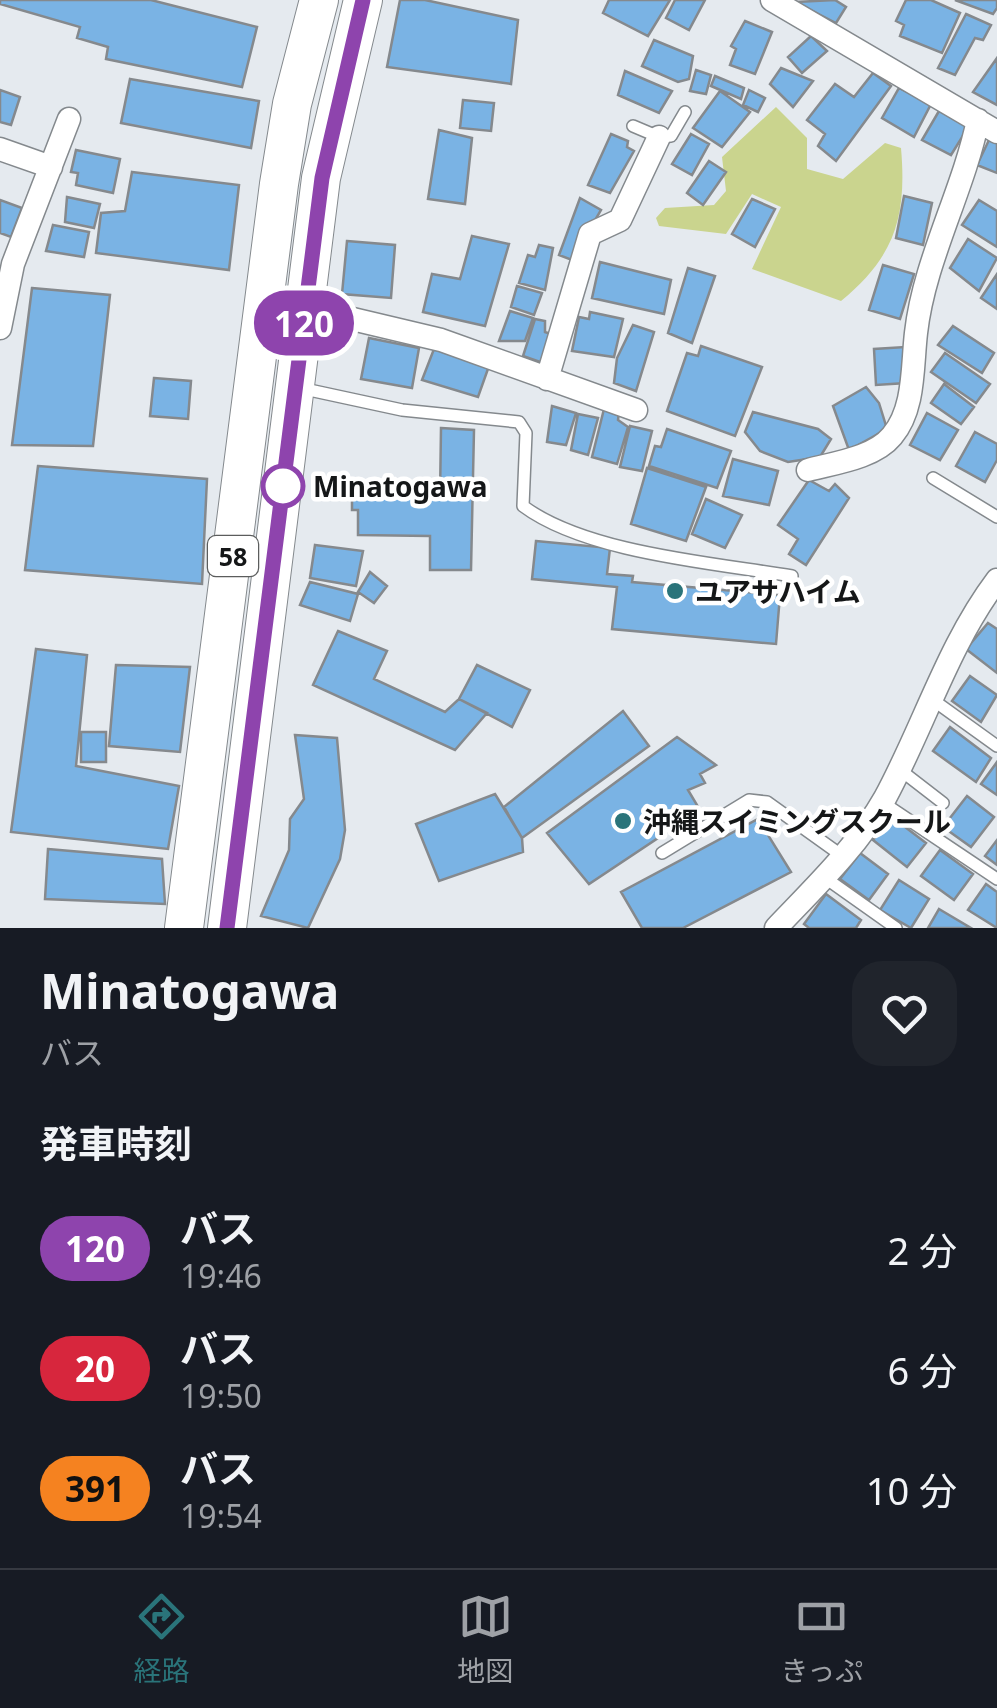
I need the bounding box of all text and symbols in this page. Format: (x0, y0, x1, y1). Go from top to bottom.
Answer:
line badge: 120 (246, 290, 362, 356)
text: 120 (274, 300, 334, 347)
marker: Minatogawa (262, 465, 304, 507)
place label: Minatogawa (313, 467, 488, 505)
road number: 58 (208, 536, 258, 576)
place label: ユアサハイム (695, 572, 861, 610)
marker: ユアサハイム (664, 580, 686, 602)
place label: 沖縄スイミングスクール (643, 802, 951, 840)
marker: 沖縄スイミングスクール (612, 810, 634, 832)
text: Minatogawa (40, 958, 339, 1023)
button: heart (852, 961, 957, 1066)
text: バス (40, 1031, 104, 1074)
text: 発車時刻 (40, 1117, 192, 1169)
text: バス (180, 1202, 256, 1254)
text: 2 分 (887, 1224, 957, 1276)
text: 120 (65, 1225, 125, 1272)
text: 19:46 (180, 1254, 262, 1297)
text: バス (180, 1322, 256, 1374)
text: 6 分 (887, 1344, 957, 1396)
text: 20 (75, 1345, 115, 1392)
text: 19:50 (180, 1374, 262, 1417)
text: バス (180, 1442, 256, 1494)
text: 10 分 (866, 1464, 957, 1516)
text: 391 (65, 1465, 125, 1512)
text: 19:54 (180, 1494, 262, 1537)
tab: 経路 (134, 1589, 190, 1689)
tab: 地図 (457, 1589, 513, 1689)
tab: きっぷ (780, 1589, 863, 1689)

